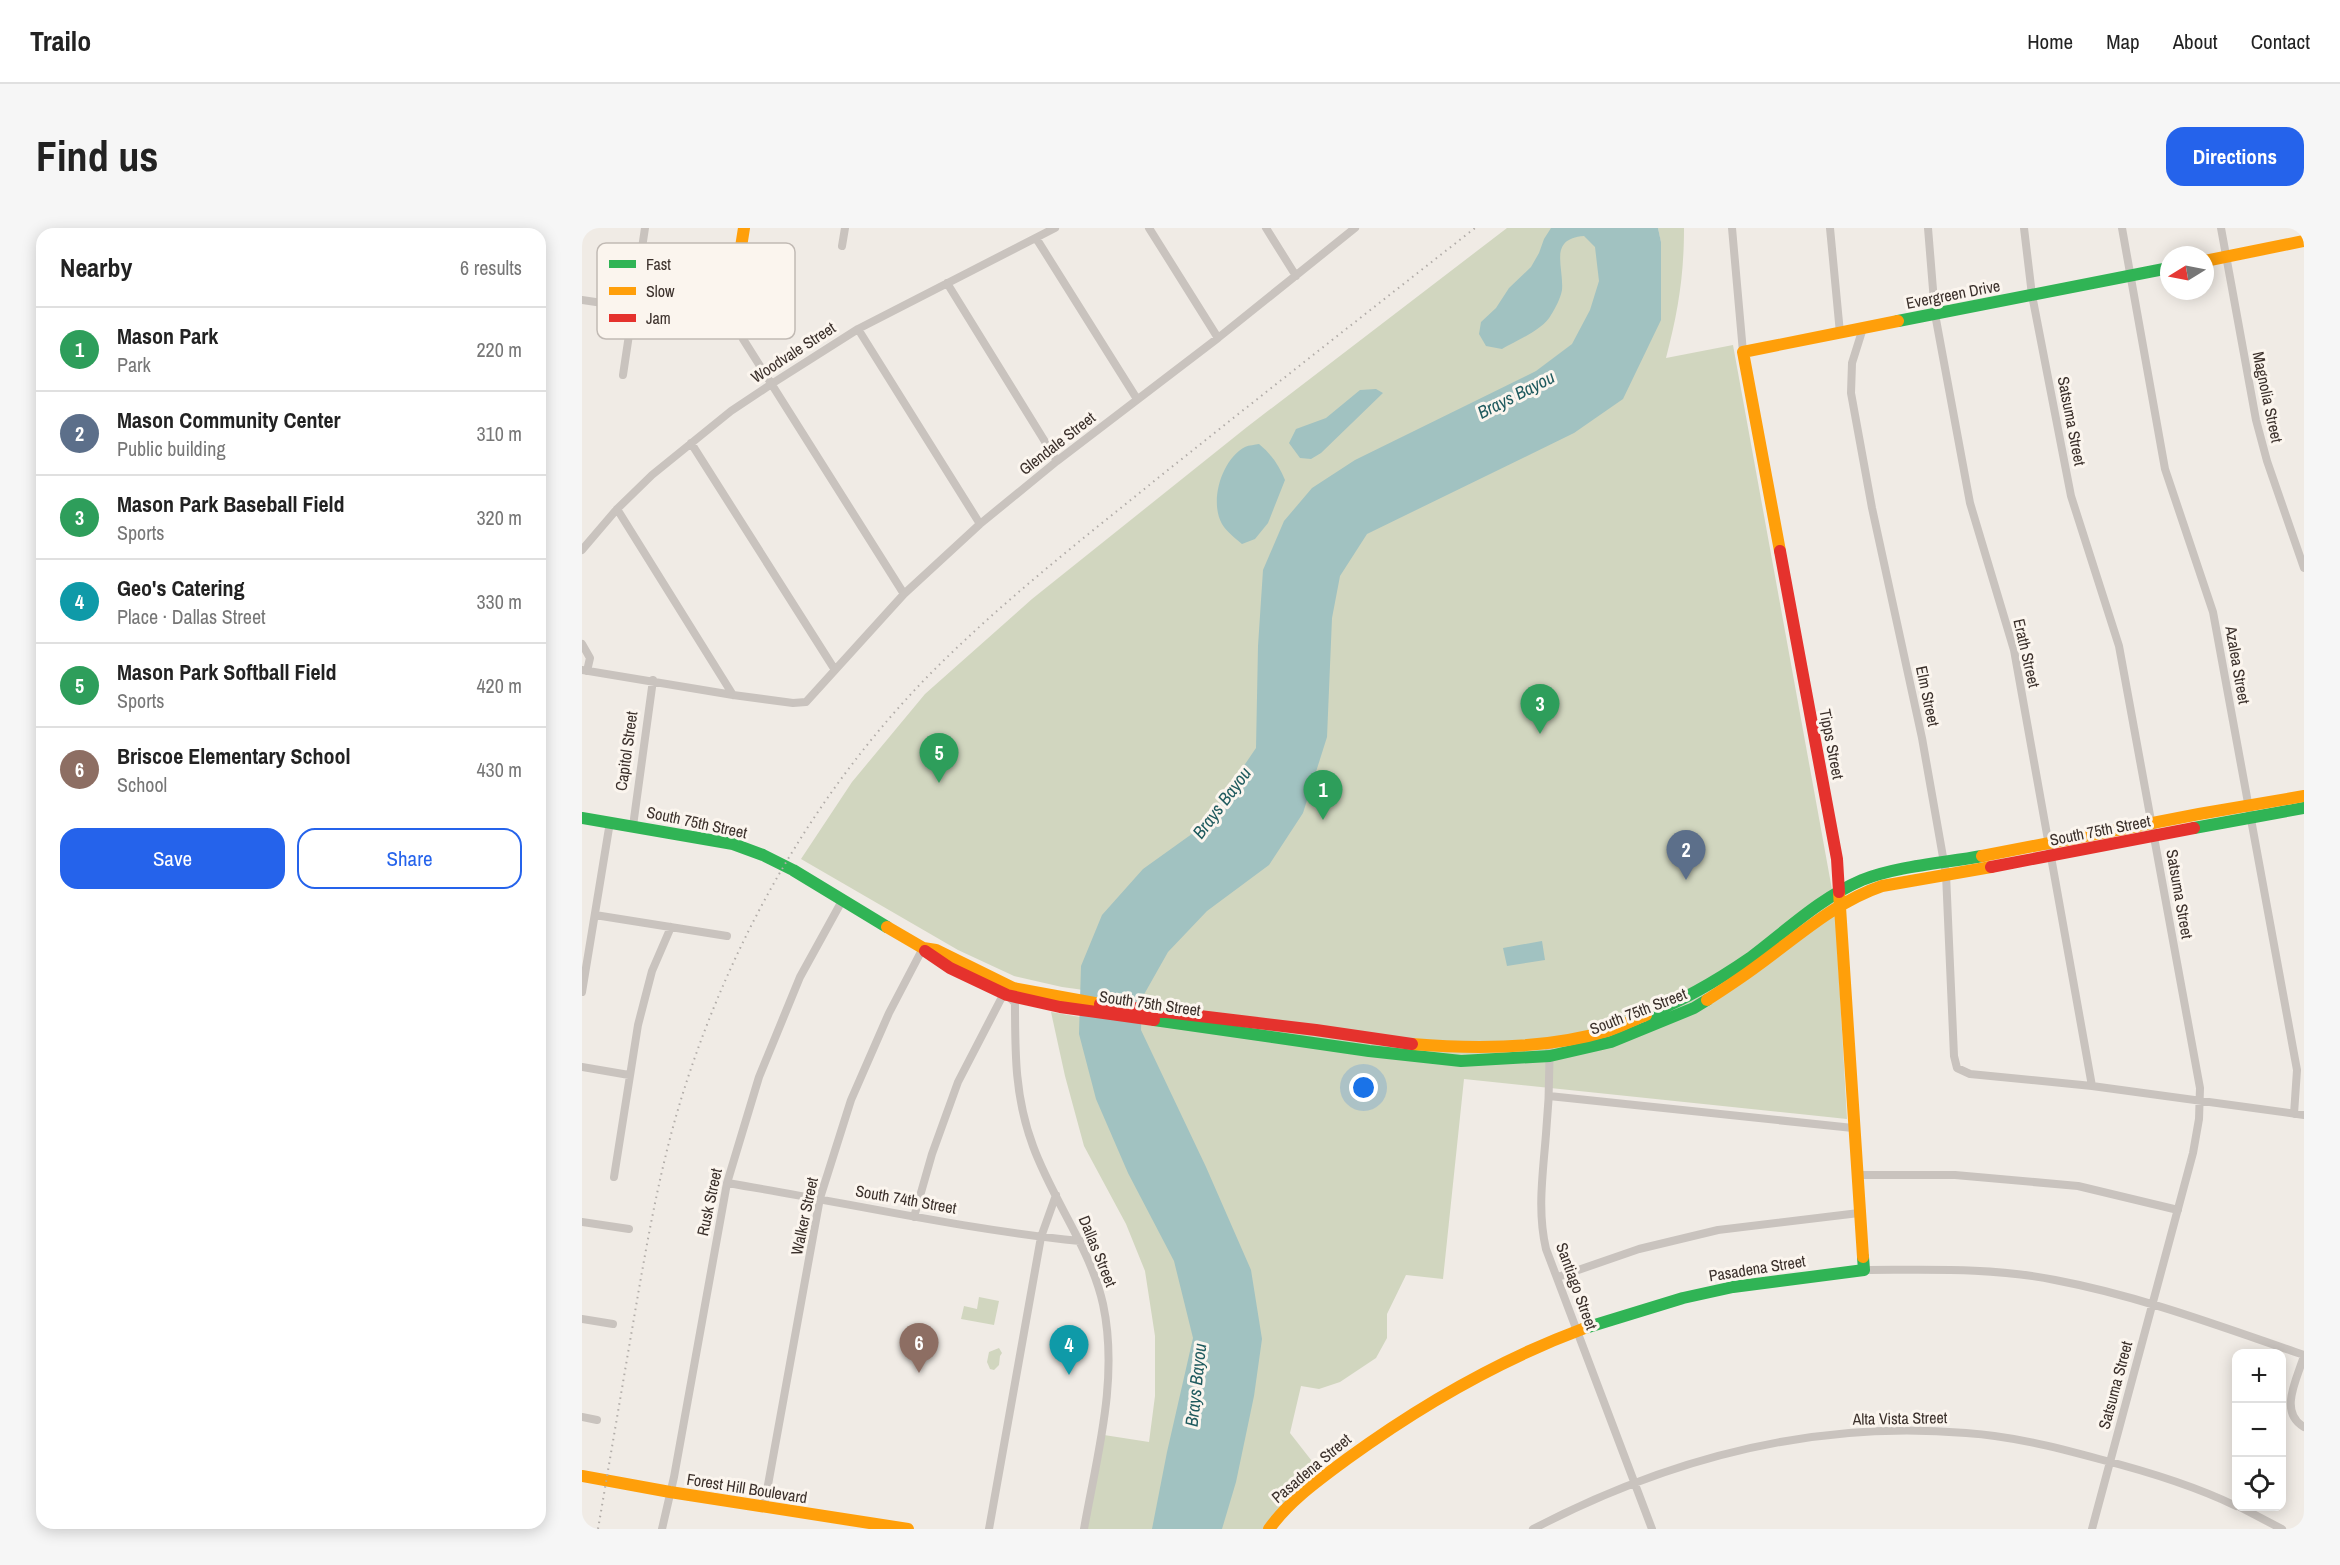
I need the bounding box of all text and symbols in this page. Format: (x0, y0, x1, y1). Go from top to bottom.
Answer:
text: Trailo (30, 22, 91, 60)
text: Home (2027, 27, 2073, 56)
text: Map (2106, 27, 2140, 56)
text: About (2173, 27, 2218, 56)
text: Contact (2251, 27, 2310, 56)
button: Directions (2166, 127, 2304, 186)
text: Find us (36, 128, 158, 184)
legend (597, 243, 795, 339)
north arrow (2160, 246, 2214, 300)
text: Nearby (60, 250, 132, 285)
text: Fast (646, 253, 671, 275)
text: 6 results (460, 254, 522, 281)
street label: Evergreen Drive (1904, 274, 2002, 314)
text: Slow (646, 280, 675, 302)
text: Jam (646, 307, 671, 329)
street label: Woodvale Street (746, 316, 840, 388)
text: Mason Park (117, 321, 218, 351)
text: 1 (75, 336, 84, 363)
text: 220 m (476, 336, 522, 363)
street label: Magnolia Street (2248, 349, 2288, 445)
text: Park (117, 351, 151, 378)
water label: Brays Bayou (1473, 364, 1559, 425)
street label: Satsuma Street (2053, 375, 2091, 468)
text: Mason Community Center (117, 405, 341, 435)
street label: Glendale Street (1014, 406, 1100, 480)
text: 2 (75, 420, 84, 447)
text: 310 m (476, 420, 522, 447)
text: Public building (117, 435, 226, 462)
text: Mason Park Baseball Field (117, 489, 345, 519)
text: 3 (75, 504, 84, 531)
text: 320 m (476, 504, 522, 531)
text: Sports (117, 519, 164, 546)
text: Geo's Catering (117, 573, 245, 603)
text: 4 (75, 588, 84, 615)
text: 330 m (476, 588, 522, 615)
text: Place · Dallas Street (117, 603, 266, 630)
street label: Erath Street (2008, 616, 2046, 690)
street label: Azalea Street (2220, 623, 2256, 706)
text: Mason Park Softball Field (117, 657, 337, 687)
street label: Elm Street (1911, 664, 1945, 729)
text: 5 (75, 672, 84, 699)
text: 420 m (476, 672, 522, 699)
pin: 3 (1520, 684, 1560, 734)
text: Sports (117, 687, 164, 714)
street label: Tipps Street (1814, 707, 1850, 781)
street label: Capitol Street (610, 709, 643, 792)
pin: 5 (920, 734, 958, 783)
text: Briscoe Elementary School (117, 741, 351, 771)
text: 6 (75, 756, 84, 783)
text: 430 m (476, 756, 522, 783)
water label: Brays Bayou (1186, 762, 1257, 844)
pin: 1 (1304, 770, 1342, 820)
text: School (117, 771, 167, 798)
street label: South 75th Street (645, 801, 750, 843)
street label: South 75th Street (2048, 809, 2153, 851)
button: Save (60, 828, 285, 889)
button: Share (297, 828, 522, 889)
pin: 2 (1666, 830, 1706, 880)
street label: Satsuma Street (2161, 848, 2199, 941)
street label: South 75th Street (1586, 982, 1690, 1040)
street label: South 75th Street (1098, 985, 1202, 1021)
your location (1349, 1073, 1378, 1102)
street label: Rusk Street (691, 1166, 727, 1238)
street label: Walker Street (785, 1175, 823, 1257)
street label: South 74th Street (854, 1179, 959, 1219)
street label: Dallas Street (1074, 1212, 1122, 1290)
street label: Santiago Street (1551, 1239, 1603, 1333)
street label: Pasadena Street (1707, 1249, 1807, 1287)
pin: 6 (900, 1324, 938, 1373)
pin: 4 (1050, 1326, 1088, 1375)
street label: Satsuma Street (2093, 1338, 2137, 1432)
water label: Brays Bayou (1179, 1342, 1212, 1428)
map controls (2232, 1349, 2286, 1511)
button: + (2232, 1349, 2286, 1403)
button: − (2232, 1403, 2286, 1457)
street label: Alta Vista Street (1852, 1406, 1948, 1430)
street label: Pasadena Street (1266, 1428, 1356, 1508)
button: locate (2232, 1457, 2286, 1511)
street label: Forest Hill Boulevard (685, 1468, 809, 1508)

